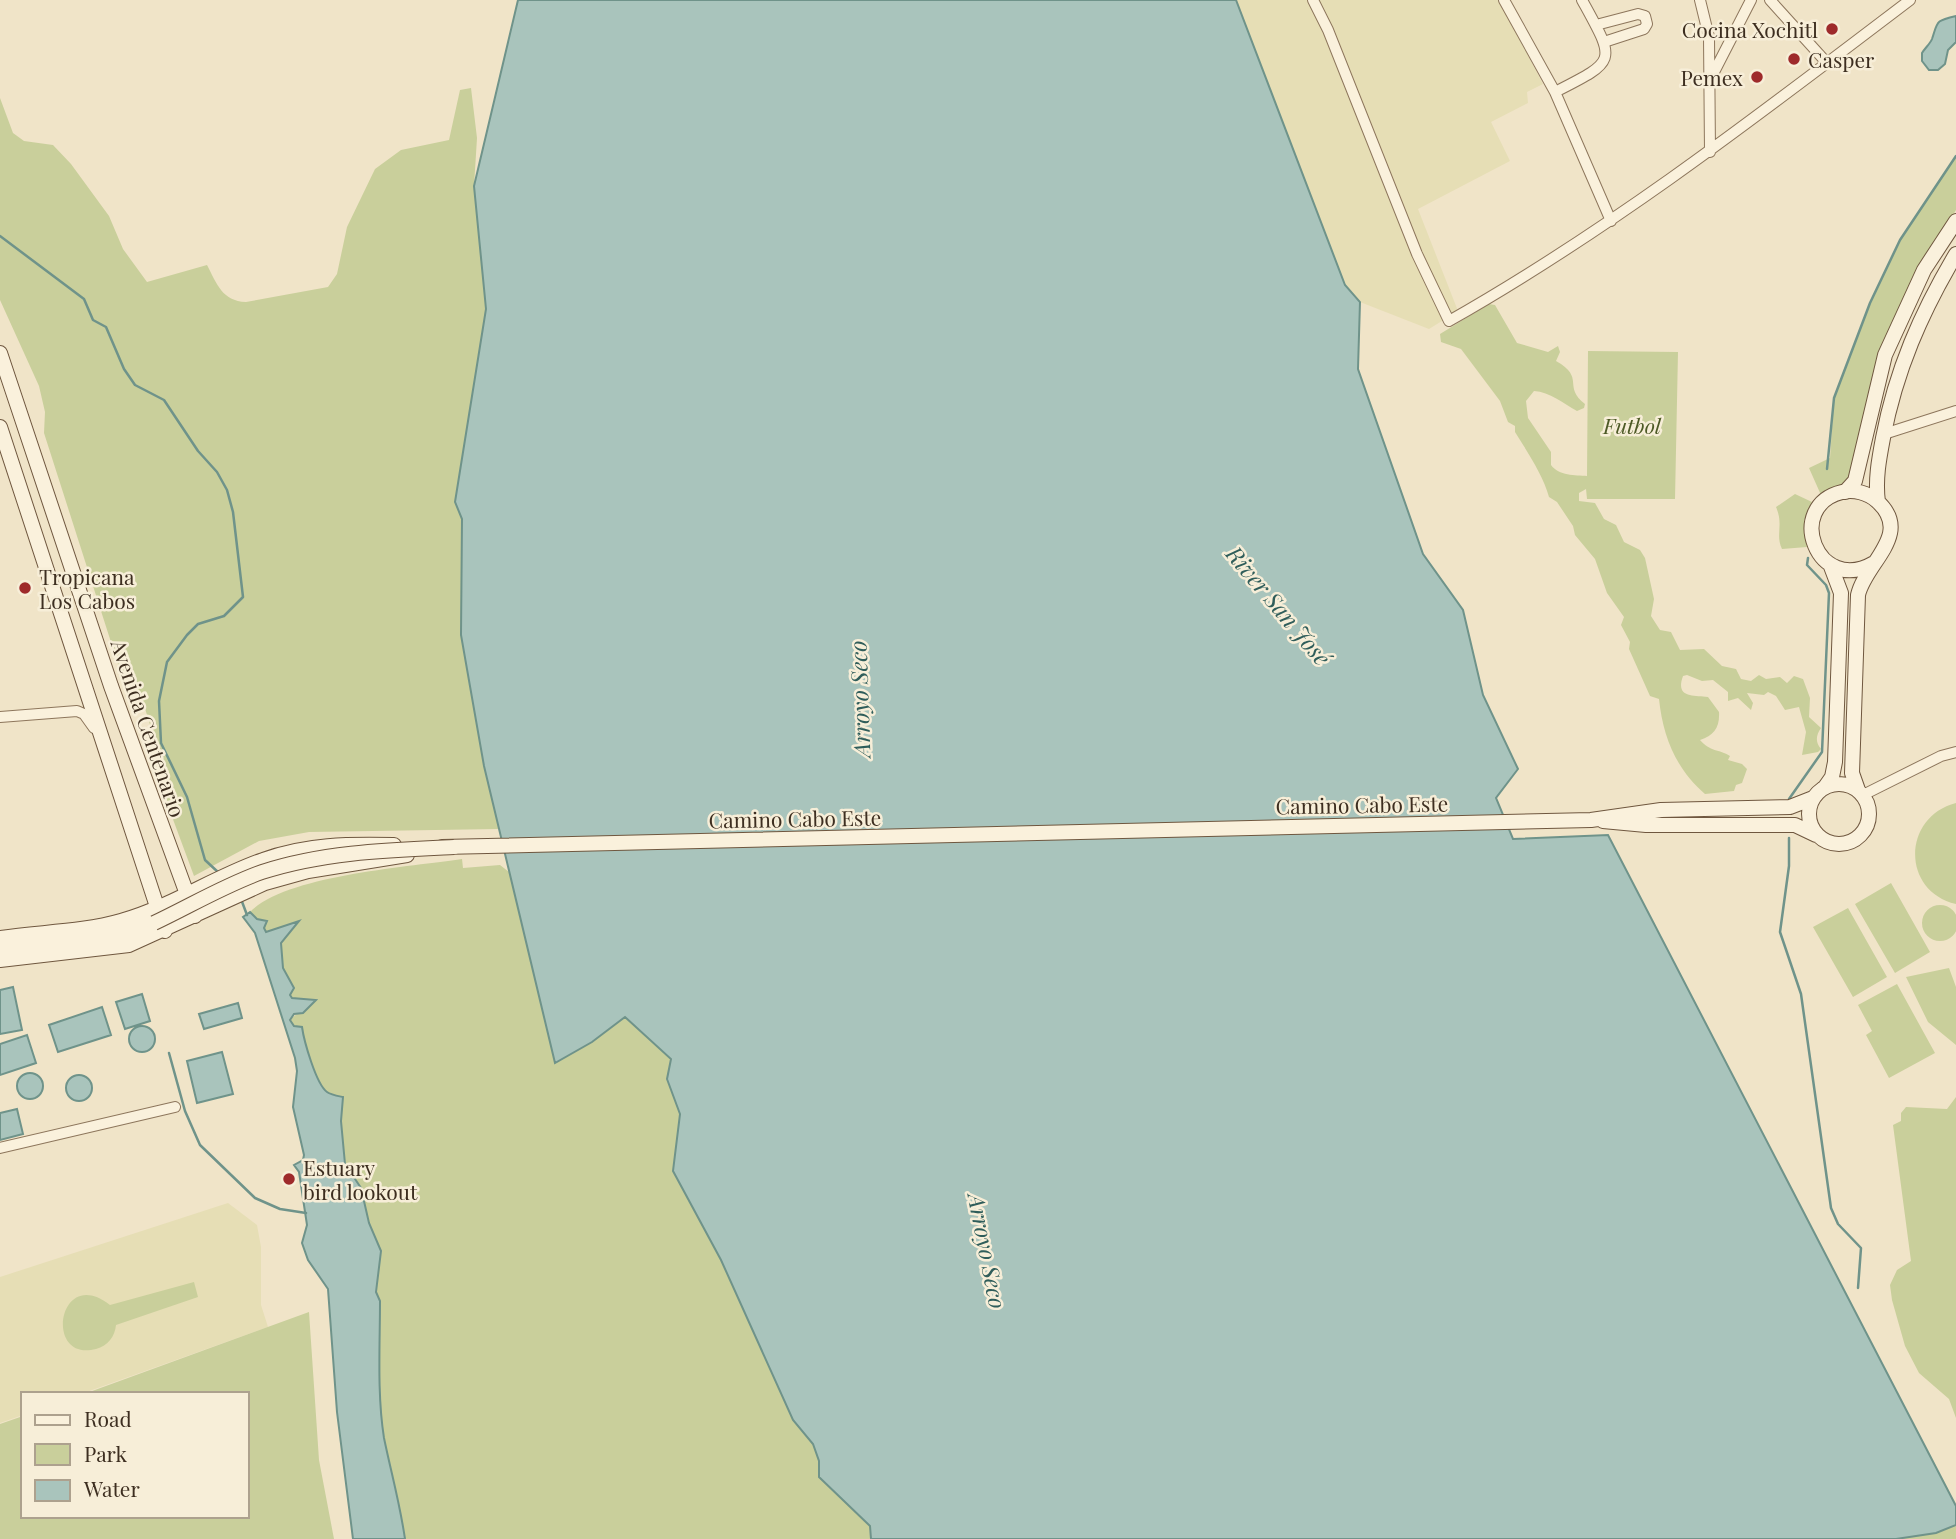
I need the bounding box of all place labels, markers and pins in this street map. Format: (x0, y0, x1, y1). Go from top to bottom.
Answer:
place label: Cocina Xochitl (1682, 15, 1818, 43)
marker: Cocina Xochitl (1824, 21, 1840, 37)
place label: Casper (1808, 45, 1875, 73)
marker: Casper (1786, 51, 1802, 67)
place label: Pemex (1680, 63, 1743, 91)
marker: Pemex (1749, 69, 1765, 85)
place label: Tropicana Los Cabos (39, 562, 135, 614)
marker: Tropicana Los Cabos (17, 580, 33, 596)
place label: Estuary bird lookout (303, 1153, 418, 1205)
marker: Estuary bird lookout (281, 1171, 297, 1187)

